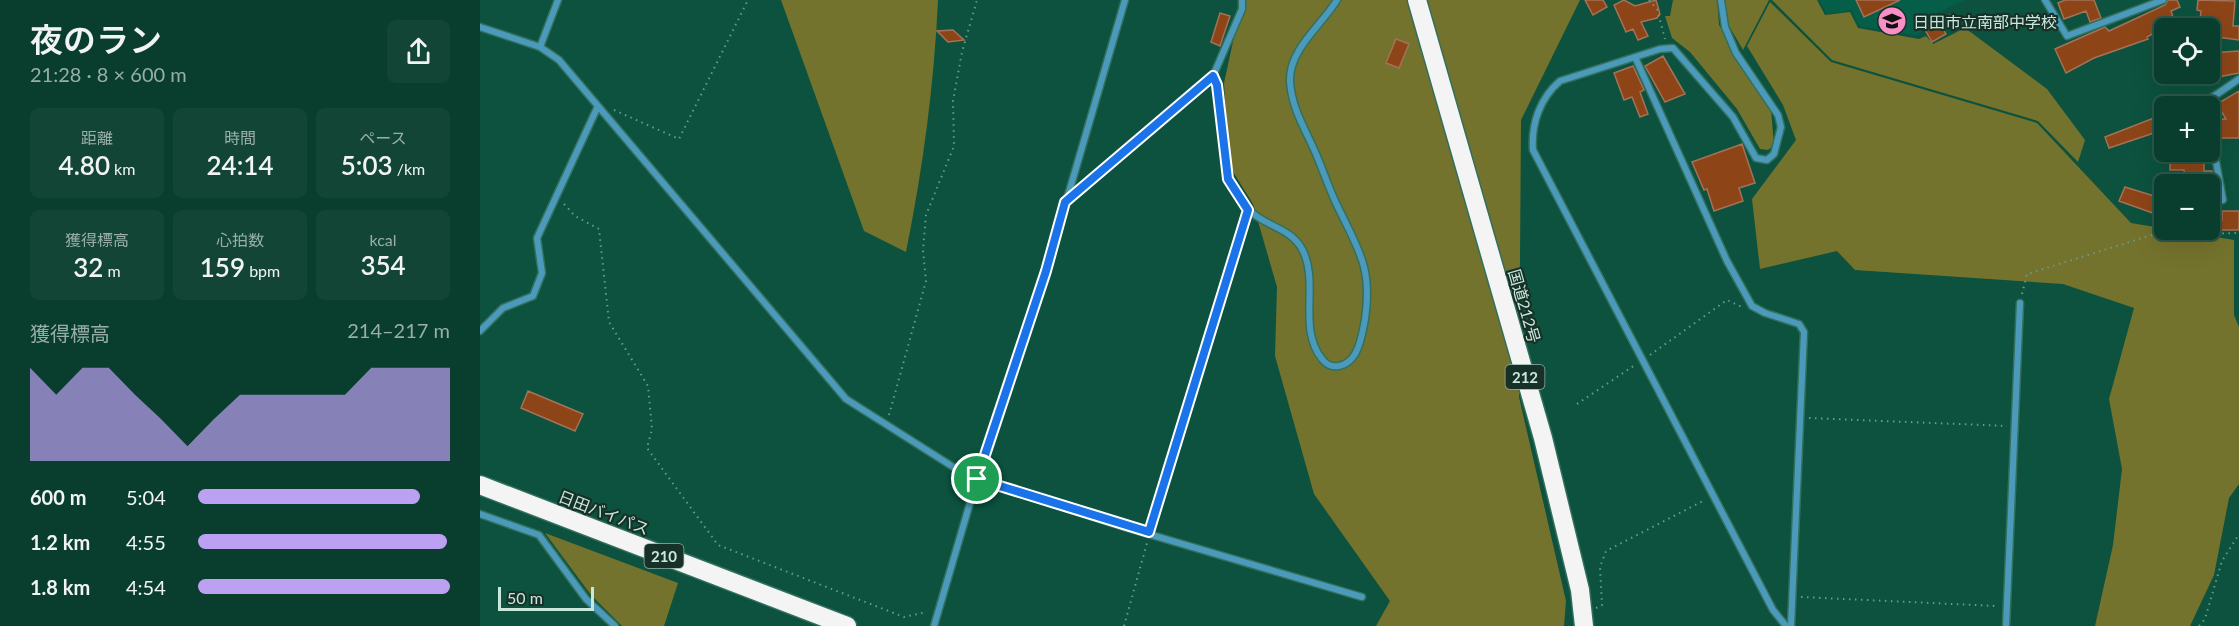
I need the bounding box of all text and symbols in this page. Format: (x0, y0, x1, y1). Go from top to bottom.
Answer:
school or university icon: 日田市立南部中学校 (1876, 5, 1908, 37)
place label: 日田市立南部中学校 (1913, 12, 2057, 31)
map controls (2154, 18, 2220, 240)
button: locate (2154, 18, 2220, 84)
text: 夜のラン (30, 19, 162, 59)
button: share (387, 20, 450, 83)
text: 21:28 · 8 × 600 m (30, 62, 187, 86)
button: + (2154, 96, 2220, 162)
text: 距離 (81, 128, 113, 147)
text: 時間 (224, 128, 256, 147)
text: ペース (359, 128, 407, 147)
text: 4.80 (59, 149, 110, 181)
text: 24:14 (207, 149, 273, 181)
text: 5:03 (341, 149, 393, 181)
text: km (110, 159, 135, 178)
text: /km (393, 159, 425, 178)
button: − (2154, 174, 2220, 240)
text: 獲得標高 (65, 230, 129, 249)
text: 心拍数 (216, 230, 264, 249)
text: kcal (369, 230, 397, 249)
text: 354 (360, 249, 406, 281)
text: 32 (73, 251, 103, 283)
text: 159 (200, 251, 245, 283)
text: m (103, 261, 121, 280)
text: bpm (245, 261, 280, 280)
street label: 国道212号 (1505, 267, 1545, 345)
text: 214–217 m (347, 318, 450, 342)
text: 獲得標高 (30, 321, 110, 345)
road number: 212 (1506, 365, 1544, 389)
pin (951, 453, 1002, 504)
icon: arrive (960, 462, 993, 495)
text: 600 m (30, 485, 86, 509)
text: 5:04 (126, 485, 166, 509)
street label: 日田バイパス (556, 486, 652, 538)
text: 1.2 km (30, 530, 90, 554)
text: 4:55 (126, 530, 166, 554)
road number: 210 (644, 544, 684, 568)
text: 1.8 km (30, 575, 90, 599)
text: 4:54 (126, 575, 166, 599)
scale bar (498, 584, 594, 612)
text: 50 m (507, 588, 543, 607)

